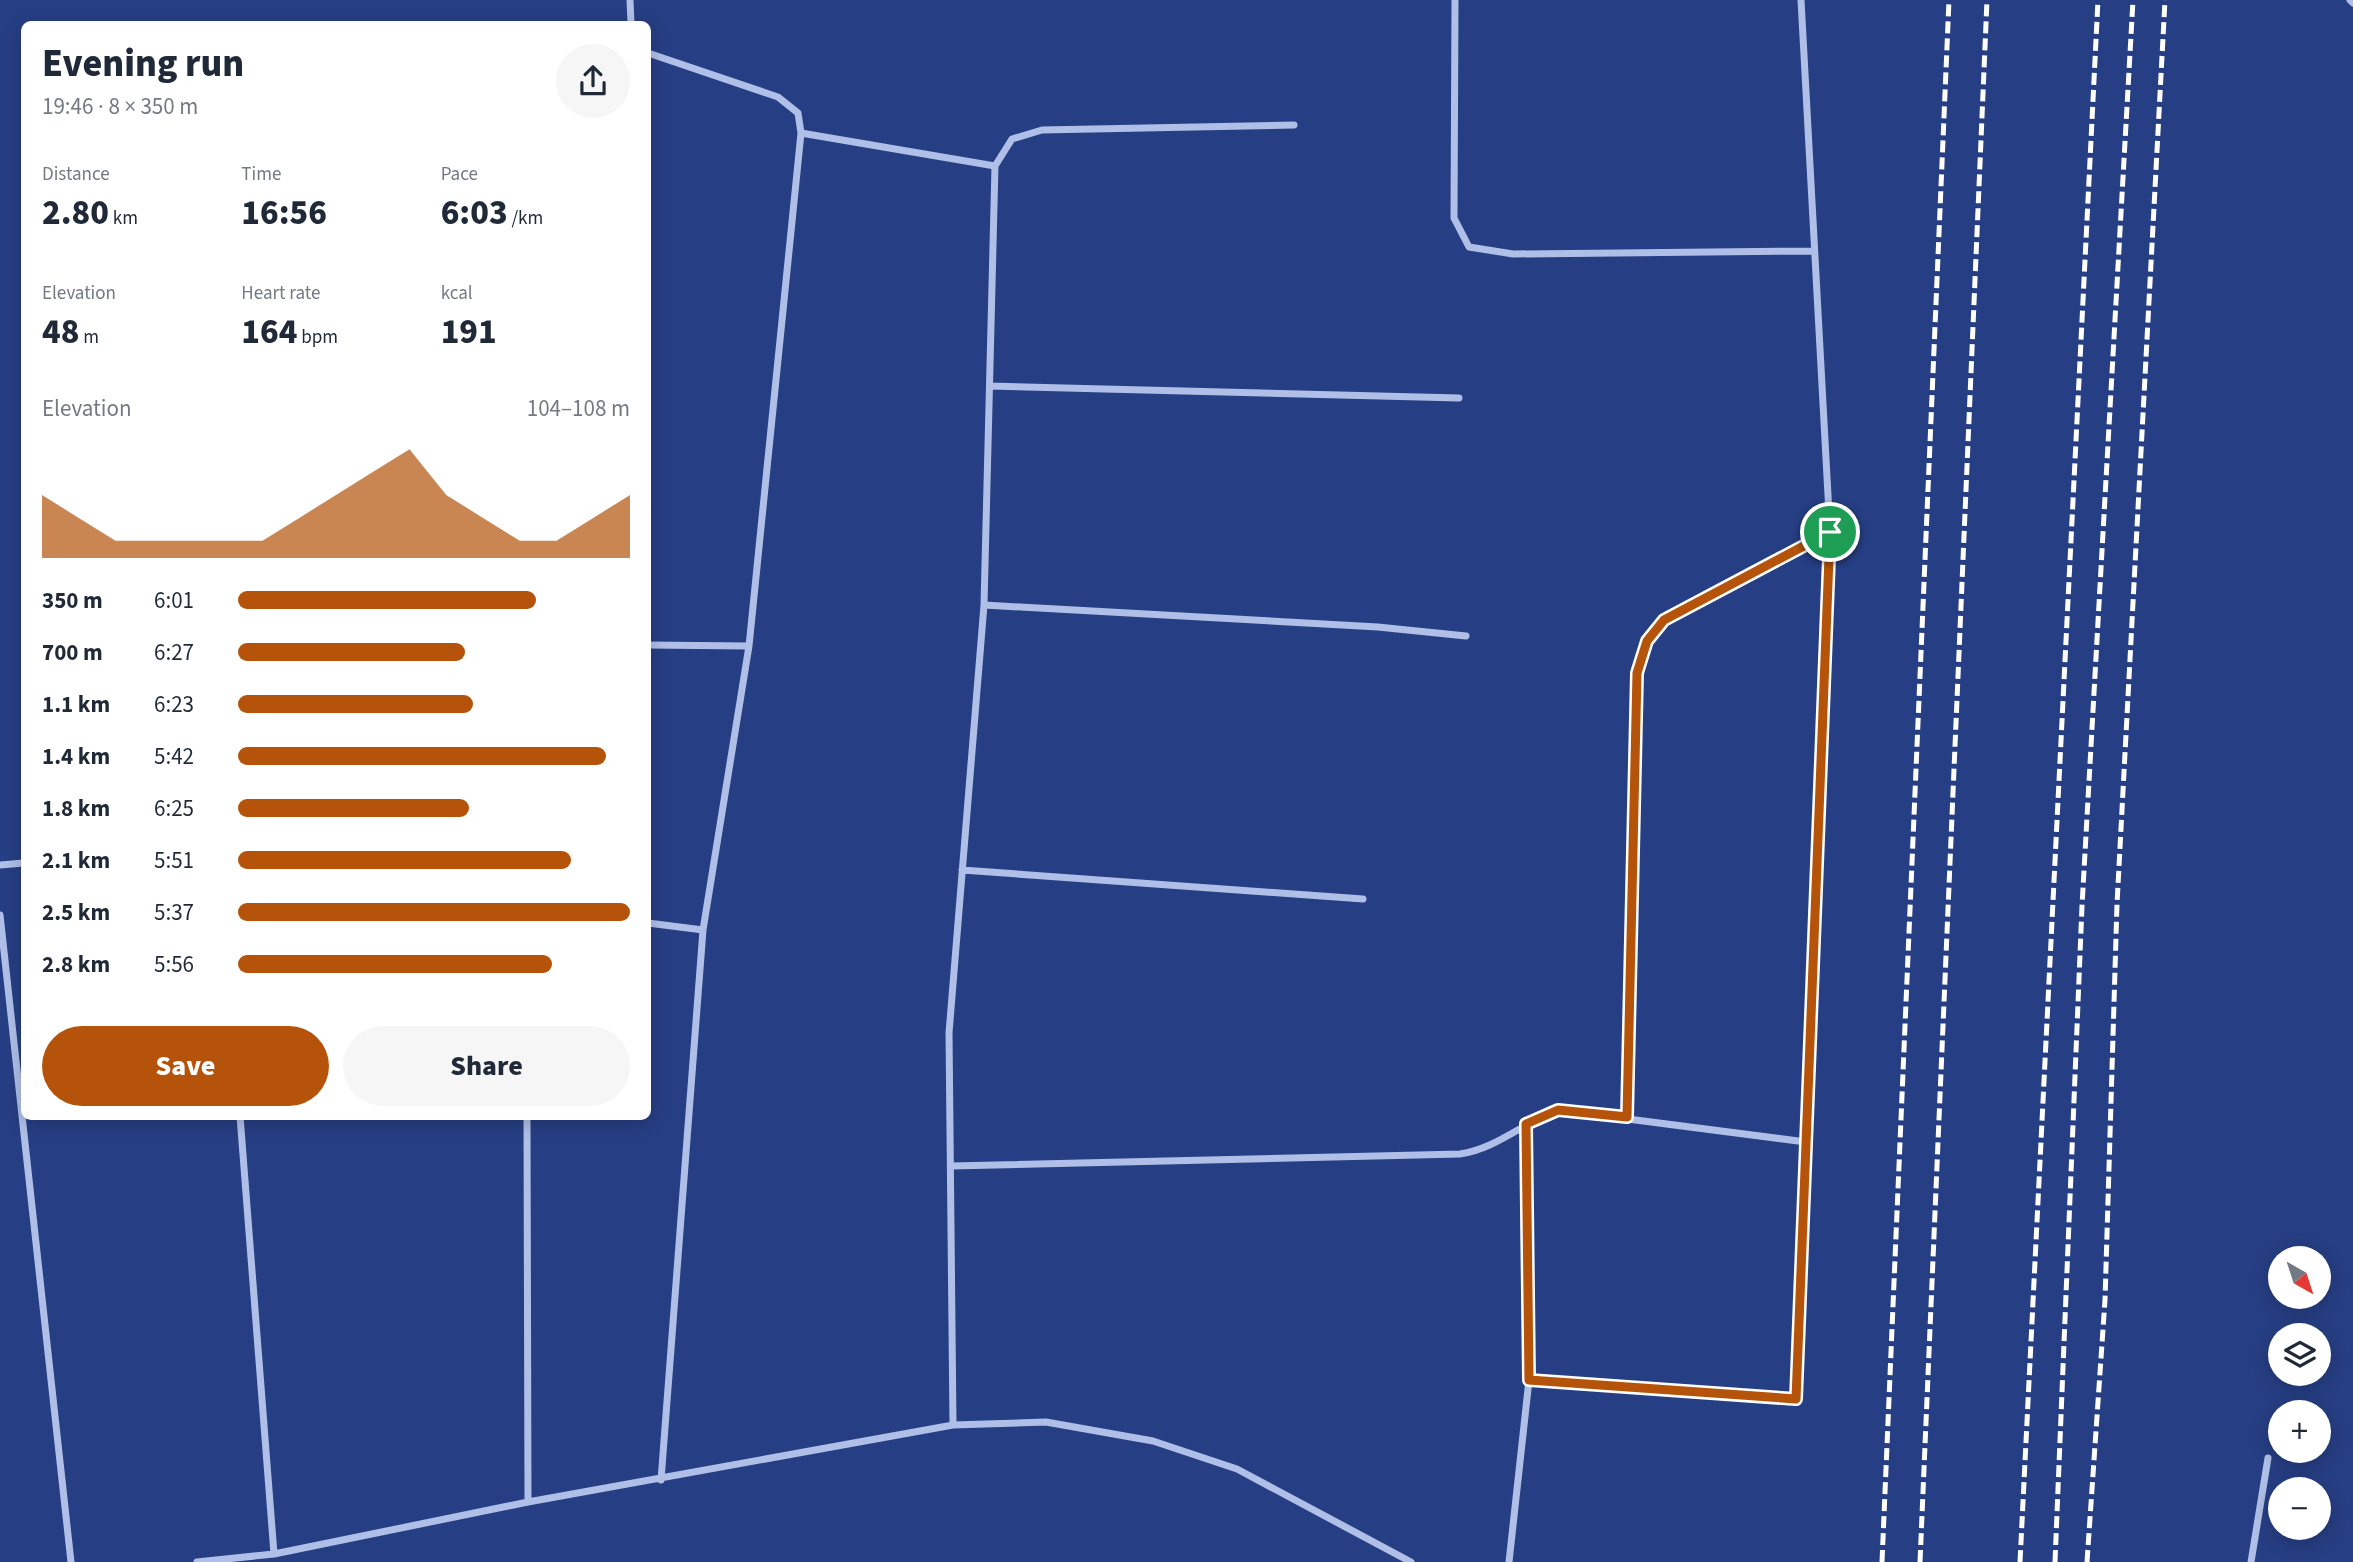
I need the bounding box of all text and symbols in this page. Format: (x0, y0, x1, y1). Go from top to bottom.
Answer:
text: Evening run (42, 37, 244, 91)
button: share (556, 44, 630, 118)
text: 19:46 · 8 × 350 m (42, 90, 198, 123)
text: Distance (42, 161, 110, 188)
text: Time (241, 161, 281, 188)
text: Pace (441, 161, 478, 188)
text: 2.80 (42, 188, 109, 238)
text: 16:56 (241, 188, 327, 238)
text: 6:03 (441, 188, 508, 238)
text: km (109, 205, 138, 232)
text: /km (508, 205, 543, 232)
text: Elevation (42, 280, 116, 307)
text: Heart rate (241, 280, 320, 307)
text: kcal (441, 280, 473, 307)
text: 48 (42, 307, 79, 357)
text: 164 (241, 307, 297, 357)
text: 191 (441, 307, 497, 357)
text: m (79, 324, 99, 351)
text: bpm (297, 324, 338, 351)
text: Elevation (42, 392, 132, 425)
text: 104–108 m (527, 392, 630, 425)
pin (1800, 502, 1860, 562)
icon: arrive (1811, 513, 1849, 551)
text: 350 m (42, 584, 103, 617)
text: 6:01 (154, 584, 194, 617)
text: 700 m (42, 636, 103, 669)
text: 6:27 (154, 636, 194, 669)
text: 1.1 km (42, 688, 110, 721)
text: 6:23 (154, 688, 194, 721)
text: 1.4 km (42, 740, 110, 773)
text: 5:42 (154, 740, 194, 773)
text: 1.8 km (42, 792, 110, 825)
text: 6:25 (154, 792, 194, 825)
text: 2.1 km (42, 844, 110, 877)
text: 5:51 (154, 844, 194, 877)
text: 2.5 km (42, 896, 110, 929)
text: 5:37 (154, 896, 194, 929)
text: 2.8 km (42, 948, 110, 981)
text: 5:56 (154, 948, 194, 981)
button: Save (42, 1026, 329, 1106)
button: Share (343, 1026, 630, 1106)
north arrow (2268, 1246, 2331, 1309)
map controls (2268, 1246, 2331, 1540)
button: layers (2268, 1323, 2331, 1386)
button: + (2268, 1400, 2331, 1463)
button: − (2268, 1477, 2331, 1540)

